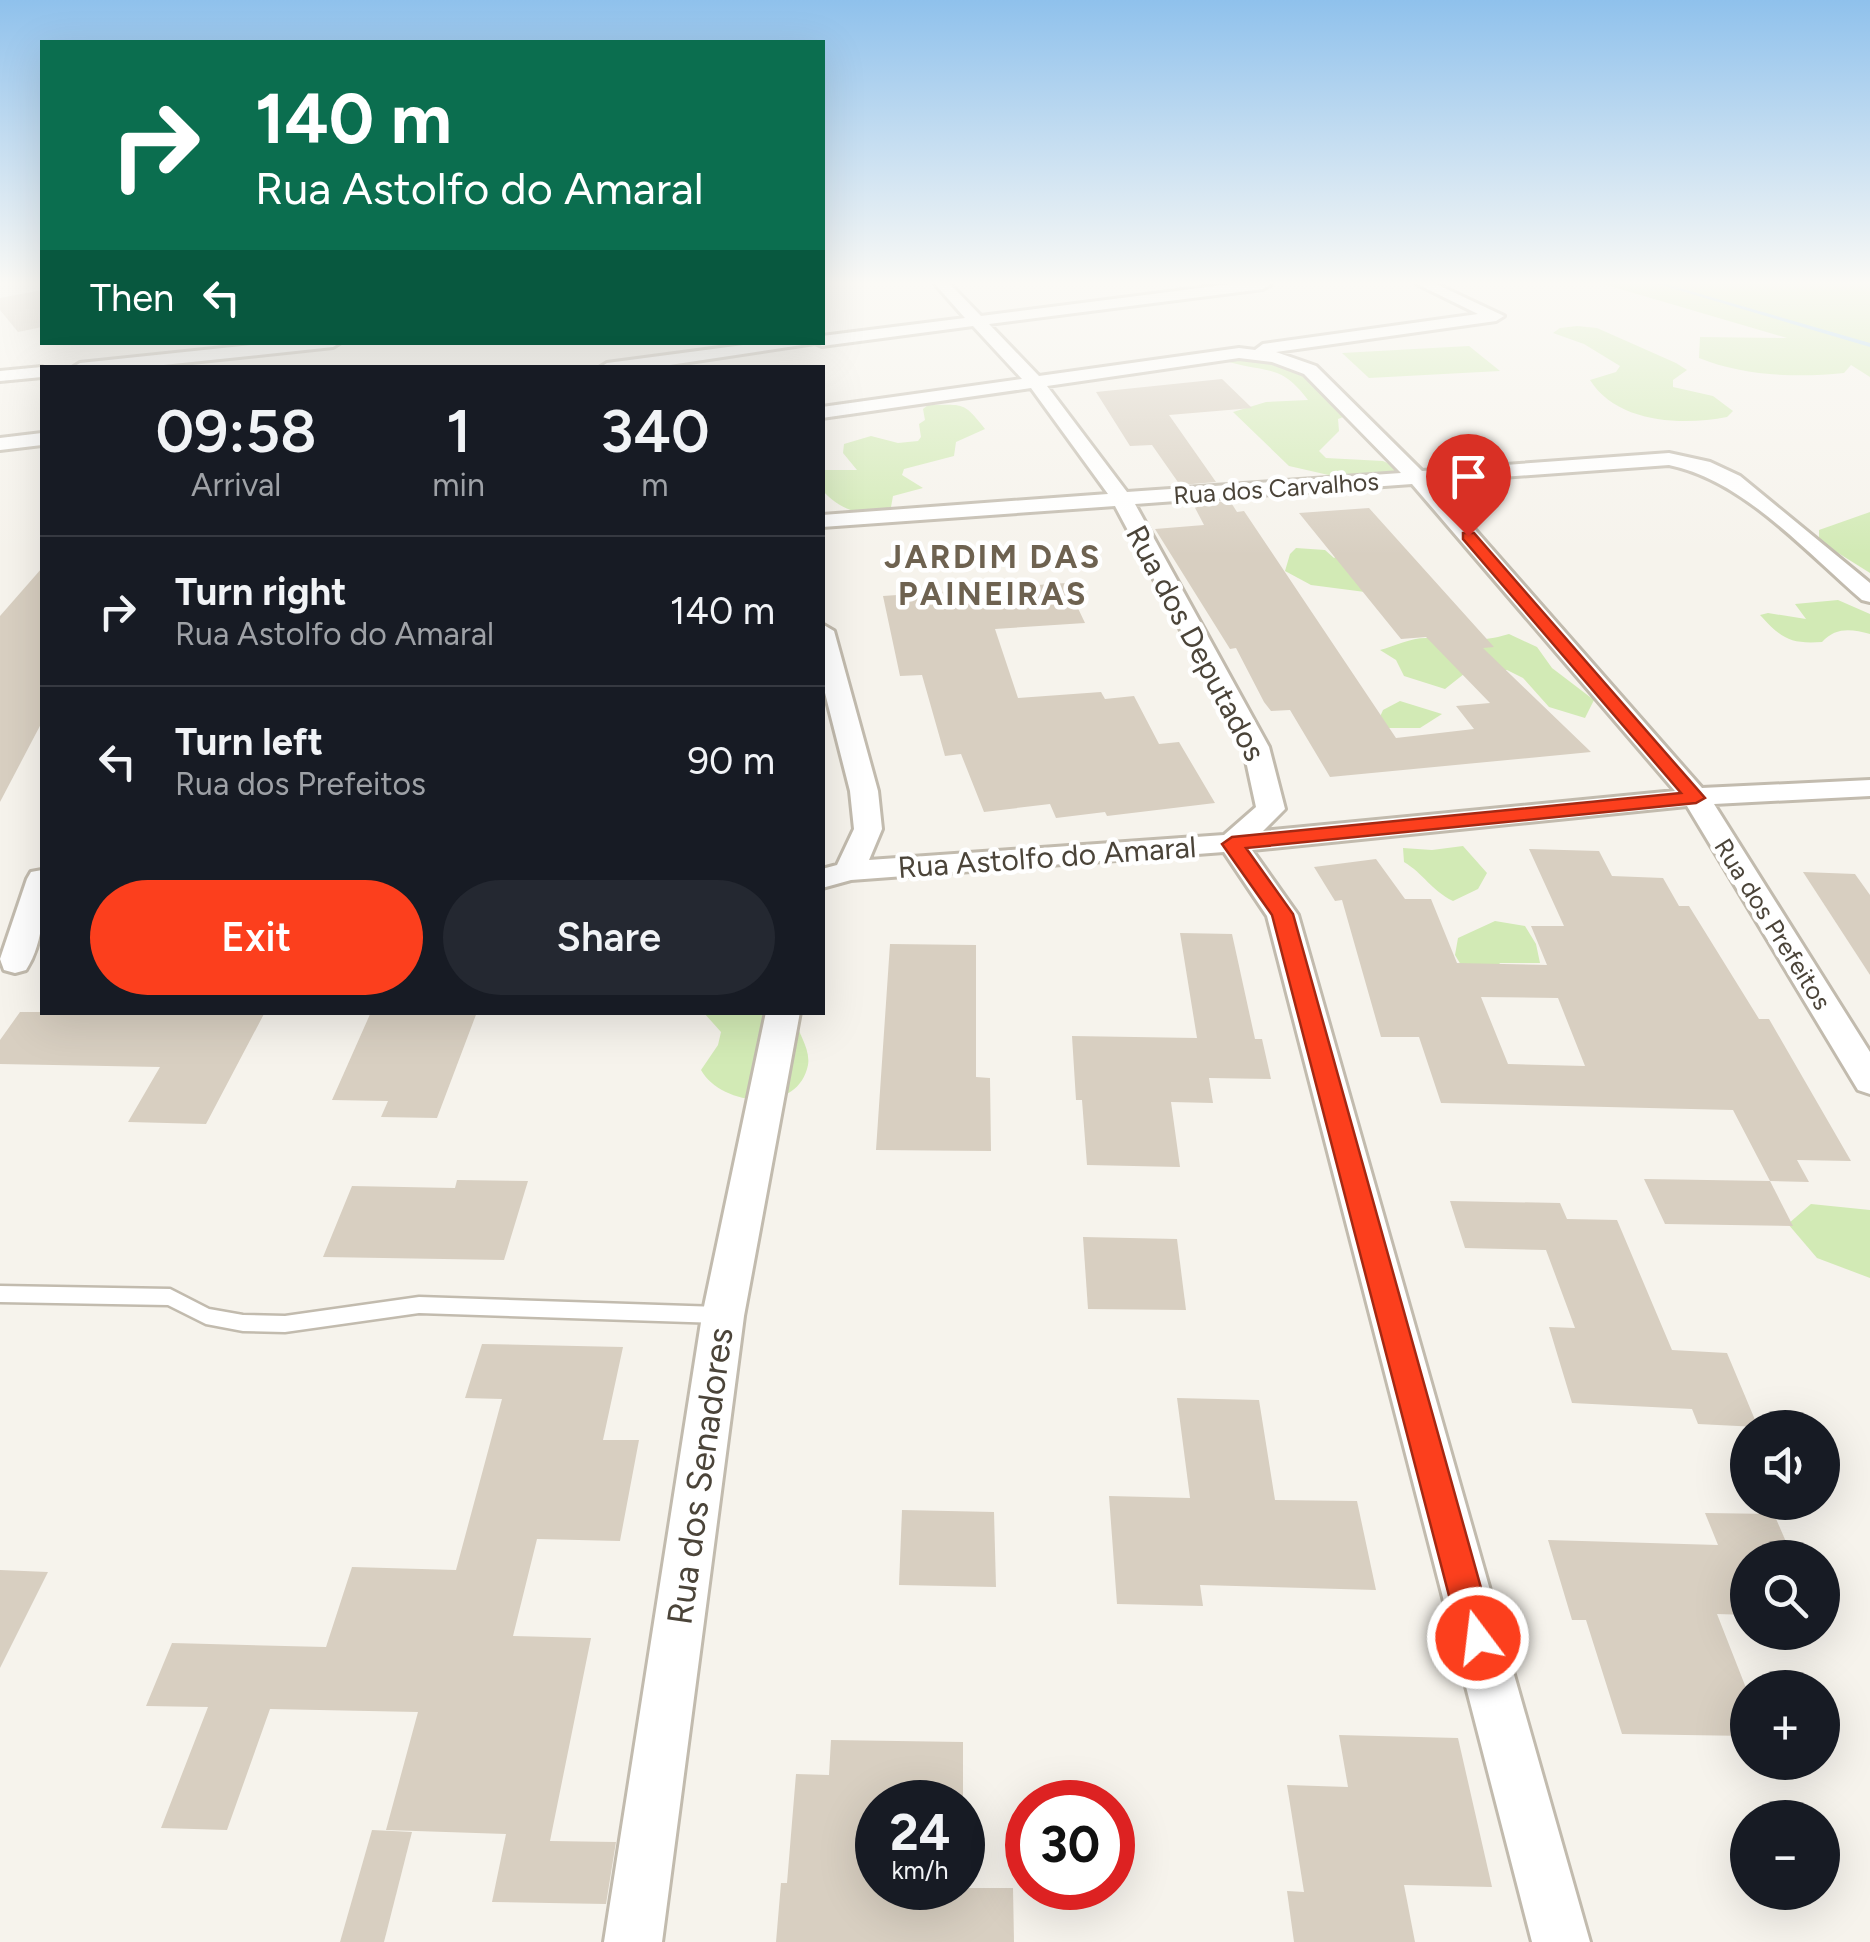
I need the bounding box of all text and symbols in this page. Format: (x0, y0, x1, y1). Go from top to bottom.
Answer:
text: 140 m (255, 76, 452, 161)
icon: right (90, 80, 220, 210)
text: Rua Astolfo do Amaral (255, 161, 704, 215)
icon: left (194, 270, 249, 325)
text: Then (90, 275, 174, 321)
text: 09:58 (155, 395, 317, 467)
text: 1 (446, 395, 471, 467)
text: 340 (600, 395, 710, 467)
pin (1426, 434, 1511, 537)
icon: arrive (1441, 449, 1496, 504)
text: Arrival (191, 466, 281, 504)
text: min (432, 466, 485, 504)
text: m (641, 466, 669, 504)
street label: Rua dos Carvalhos (1172, 466, 1380, 510)
street label: Rua dos Deputados (1118, 519, 1274, 767)
district label: JARDIM DAS PAINEIRAS (884, 538, 1102, 613)
text: Turn right (175, 569, 347, 615)
icon: right (90, 584, 145, 639)
text: 140 m (670, 588, 775, 634)
text: Rua Astolfo do Amaral (175, 615, 494, 653)
text: Turn left (175, 719, 323, 765)
icon: left (90, 734, 145, 789)
text: 90 m (687, 738, 775, 784)
text: Rua dos Prefeitos (175, 765, 426, 803)
street label: Rua Astolfo do Amaral (897, 828, 1197, 886)
street label: Rua dos Prefeitos (1708, 833, 1838, 1015)
button: Exit (90, 880, 423, 995)
button: Share (443, 880, 775, 995)
street label: Rua dos Senadores (658, 1325, 742, 1627)
map controls (1730, 1410, 1840, 1910)
button: sound (1730, 1410, 1840, 1520)
button: search (1730, 1540, 1840, 1650)
position arrow (1426, 1586, 1530, 1690)
button: + (1730, 1670, 1840, 1780)
speed limit sign: 30 (1005, 1780, 1135, 1910)
button: − (1730, 1800, 1840, 1910)
text: 24 (890, 1802, 950, 1863)
text: km/h (891, 1855, 949, 1885)

